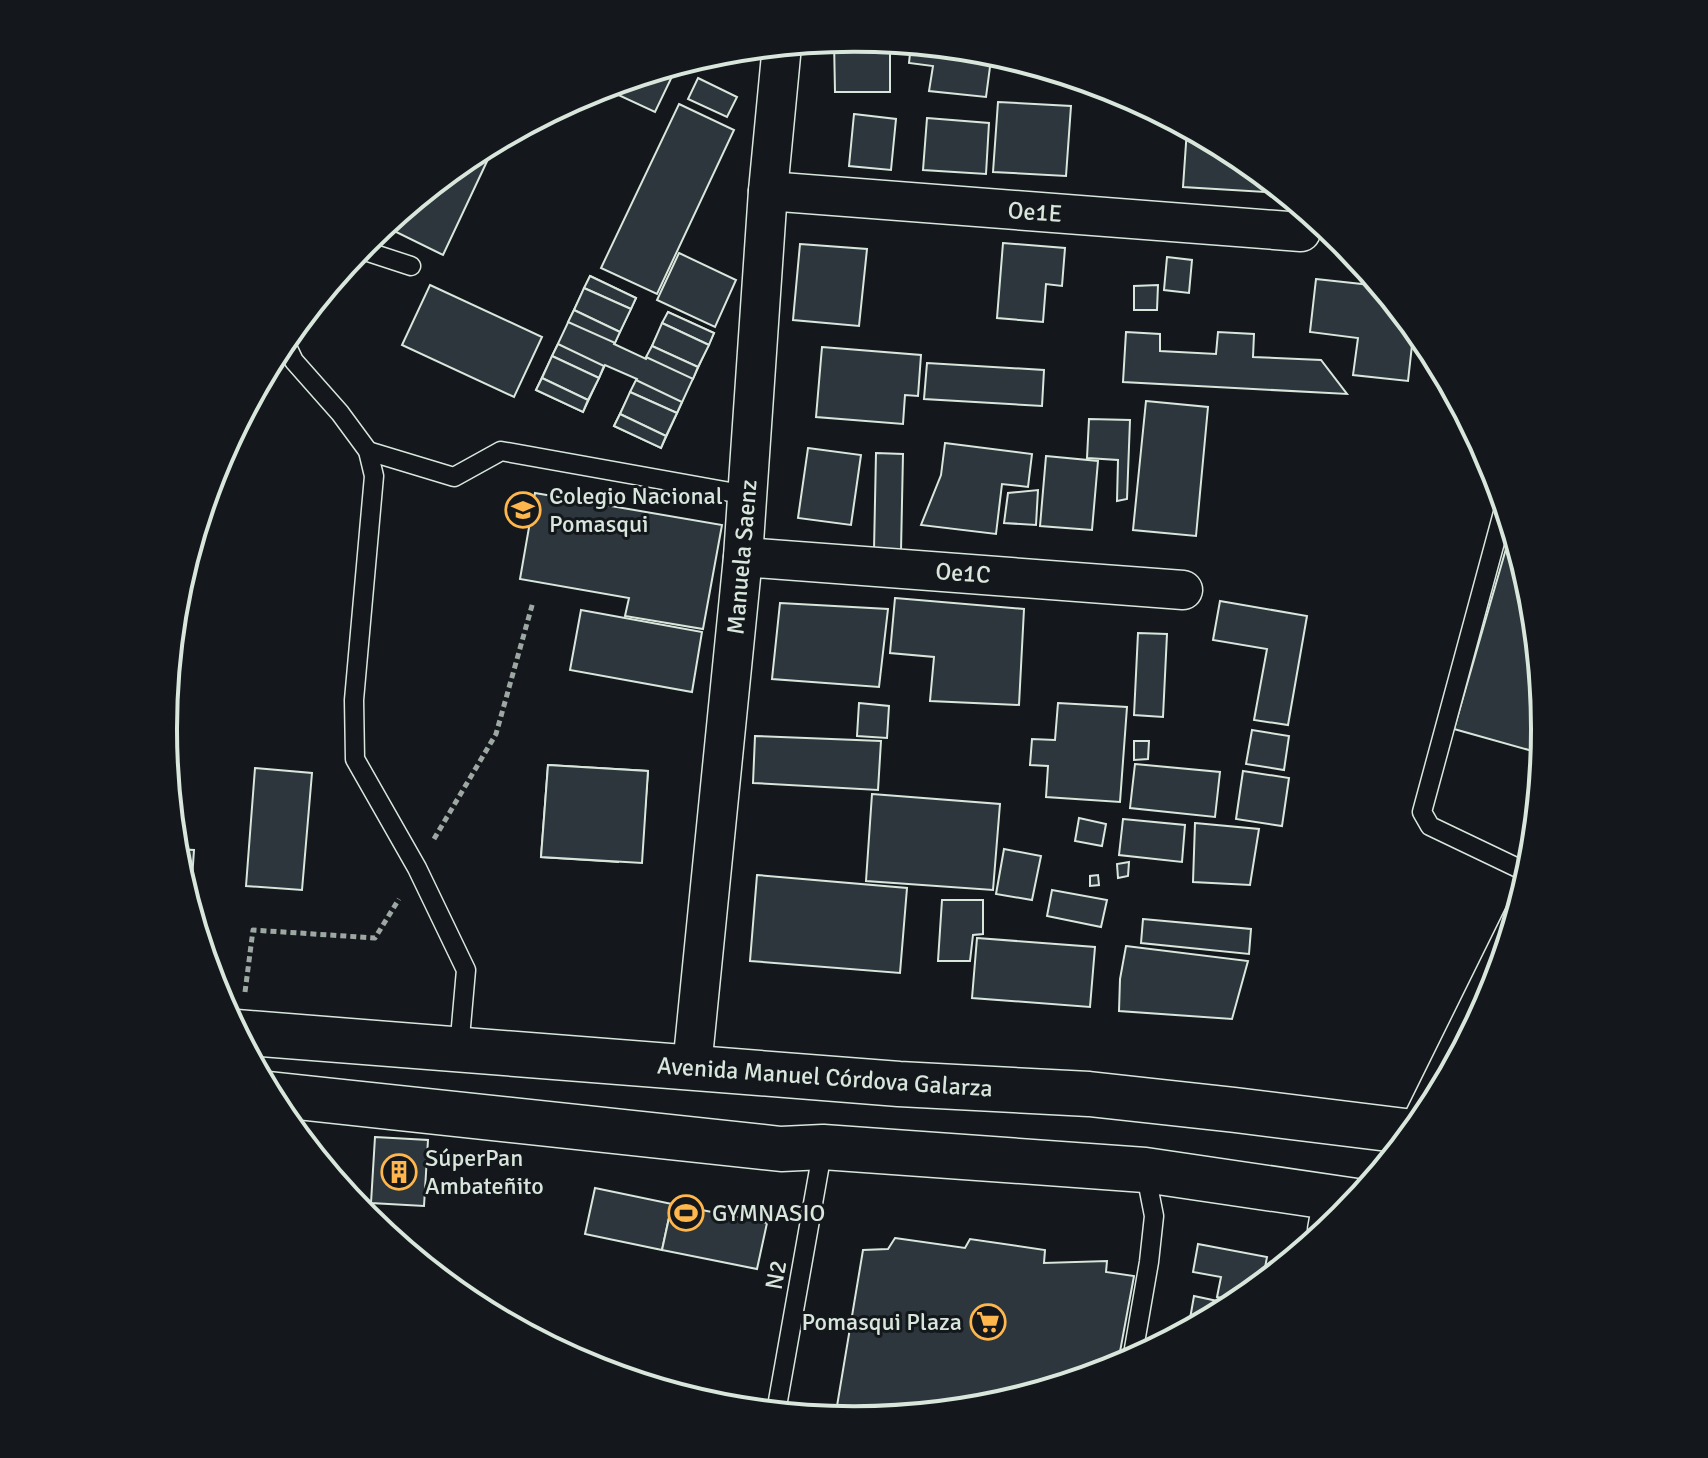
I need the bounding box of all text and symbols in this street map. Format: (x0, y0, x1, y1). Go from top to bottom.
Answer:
street label: Oe1E (1007, 195, 1063, 229)
street label: Manuela Saenz (720, 478, 764, 636)
place label: Colegio Nacional Pomasqui (549, 481, 723, 539)
school or university icon: Colegio Nacional Pomasqui (504, 491, 542, 529)
street label: Oe1C (934, 556, 992, 590)
street label: Avenida Manuel Córdova Galarza (656, 1050, 994, 1104)
place label: SúperPan Ambateñito (425, 1143, 544, 1201)
building icon: SúperPan Ambateñito (380, 1153, 418, 1191)
sports icon: GYMNASIO (667, 1194, 705, 1232)
place label: GYMNASIO (712, 1198, 825, 1228)
street label: N2 (759, 1258, 793, 1292)
supermarket icon: Pomasqui Plaza (969, 1303, 1007, 1341)
place label: Pomasqui Plaza (801, 1307, 962, 1337)

